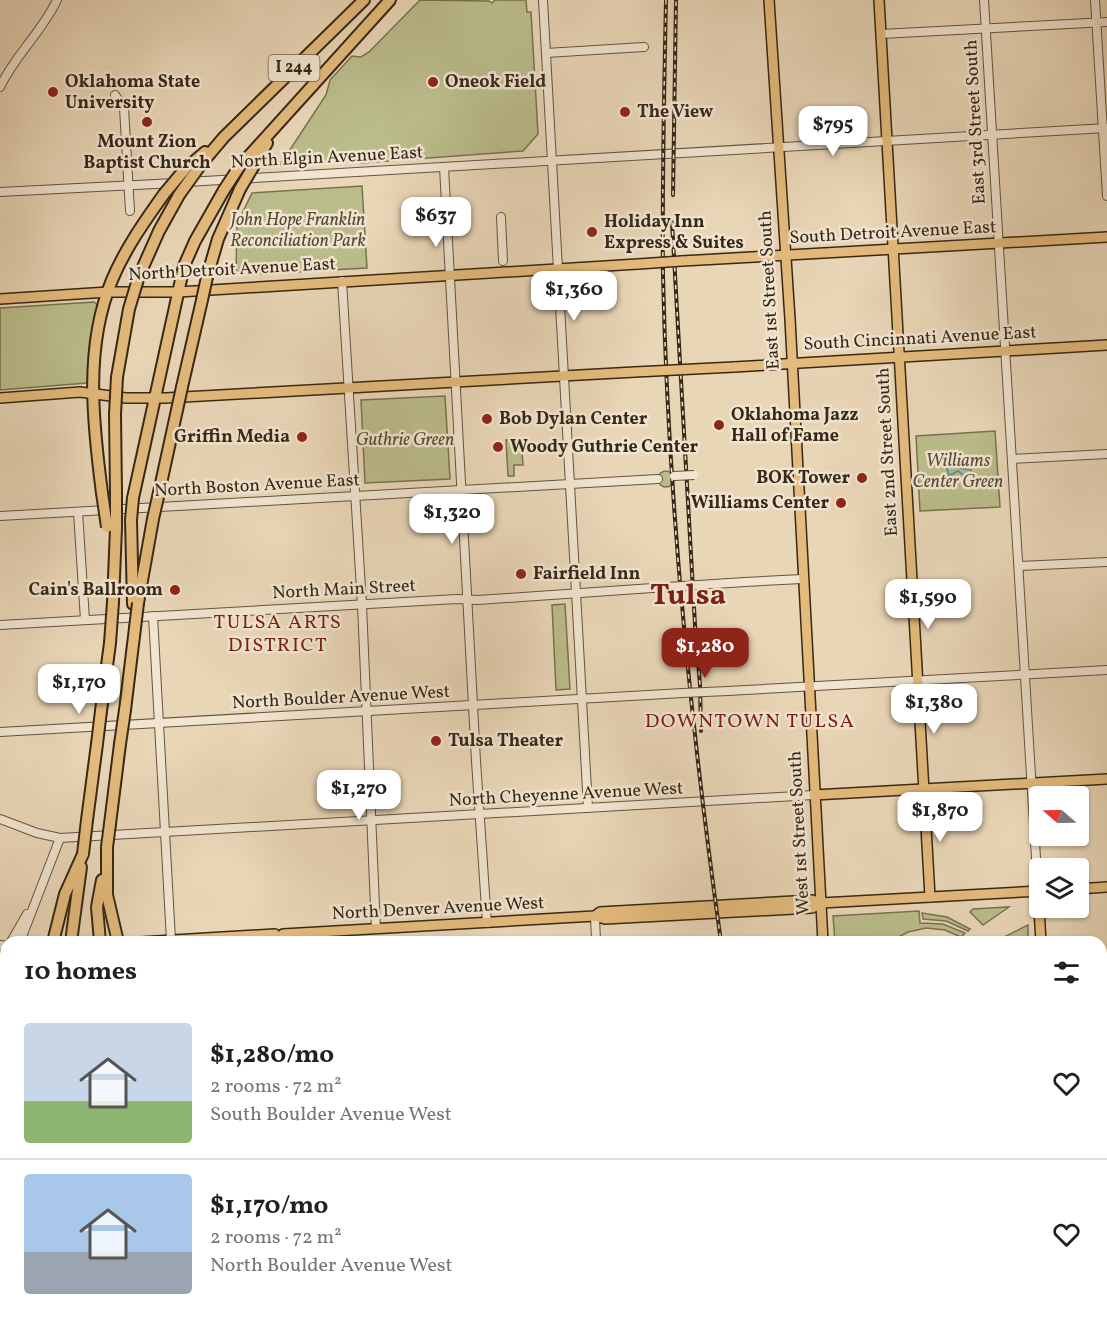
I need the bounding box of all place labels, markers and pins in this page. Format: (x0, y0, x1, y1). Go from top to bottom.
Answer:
place label: Oklahoma State University (65, 70, 200, 116)
place label: Oneok Field (445, 70, 546, 95)
marker: Oneok Field (426, 75, 440, 89)
marker: Oklahoma State University (46, 85, 60, 99)
place label: The View (637, 100, 713, 125)
marker: The View (618, 105, 632, 119)
pin: $795 (797, 106, 869, 157)
marker: Mount Zion Baptist Church (140, 115, 154, 129)
place label: Mount Zion Baptist Church (83, 130, 211, 176)
pin: $637 (400, 197, 472, 248)
place label: Holiday Inn Express & Suites (604, 210, 744, 256)
marker: Holiday Inn Express & Suites (585, 225, 599, 239)
pin: $1,360 (525, 271, 623, 322)
place label: Oklahoma Jazz Hall of Fame (731, 403, 859, 449)
place label: Bob Dylan Center (499, 407, 648, 432)
marker: Bob Dylan Center (480, 412, 494, 426)
marker: Oklahoma Jazz Hall of Fame (712, 418, 726, 432)
place label: Griffin Media (174, 425, 290, 450)
marker: Griffin Media (295, 430, 309, 444)
place label: Woody Guthrie Center (510, 435, 699, 460)
marker: Woody Guthrie Center (491, 440, 505, 454)
place label: BOK Tower (756, 466, 850, 491)
marker: BOK Tower (855, 471, 869, 485)
place label: Williams Center (691, 491, 829, 516)
pin: $1,320 (403, 494, 501, 545)
marker: Williams Center (834, 496, 848, 510)
place label: Fairfield Inn (533, 562, 641, 587)
marker: Fairfield Inn (514, 567, 528, 581)
place label: Cain's Ballroom (29, 578, 163, 603)
pin: $1,590 (879, 579, 977, 630)
marker: Cain's Ballroom (168, 583, 182, 597)
pin: $1,280 (656, 628, 754, 679)
pin: $1,170 (30, 664, 128, 715)
pin: $1,380 (885, 684, 983, 735)
place label: Tulsa Theater (448, 729, 564, 754)
marker: Tulsa Theater (429, 734, 443, 748)
pin: $1,270 (310, 770, 408, 821)
pin: $1,870 (891, 792, 989, 843)

